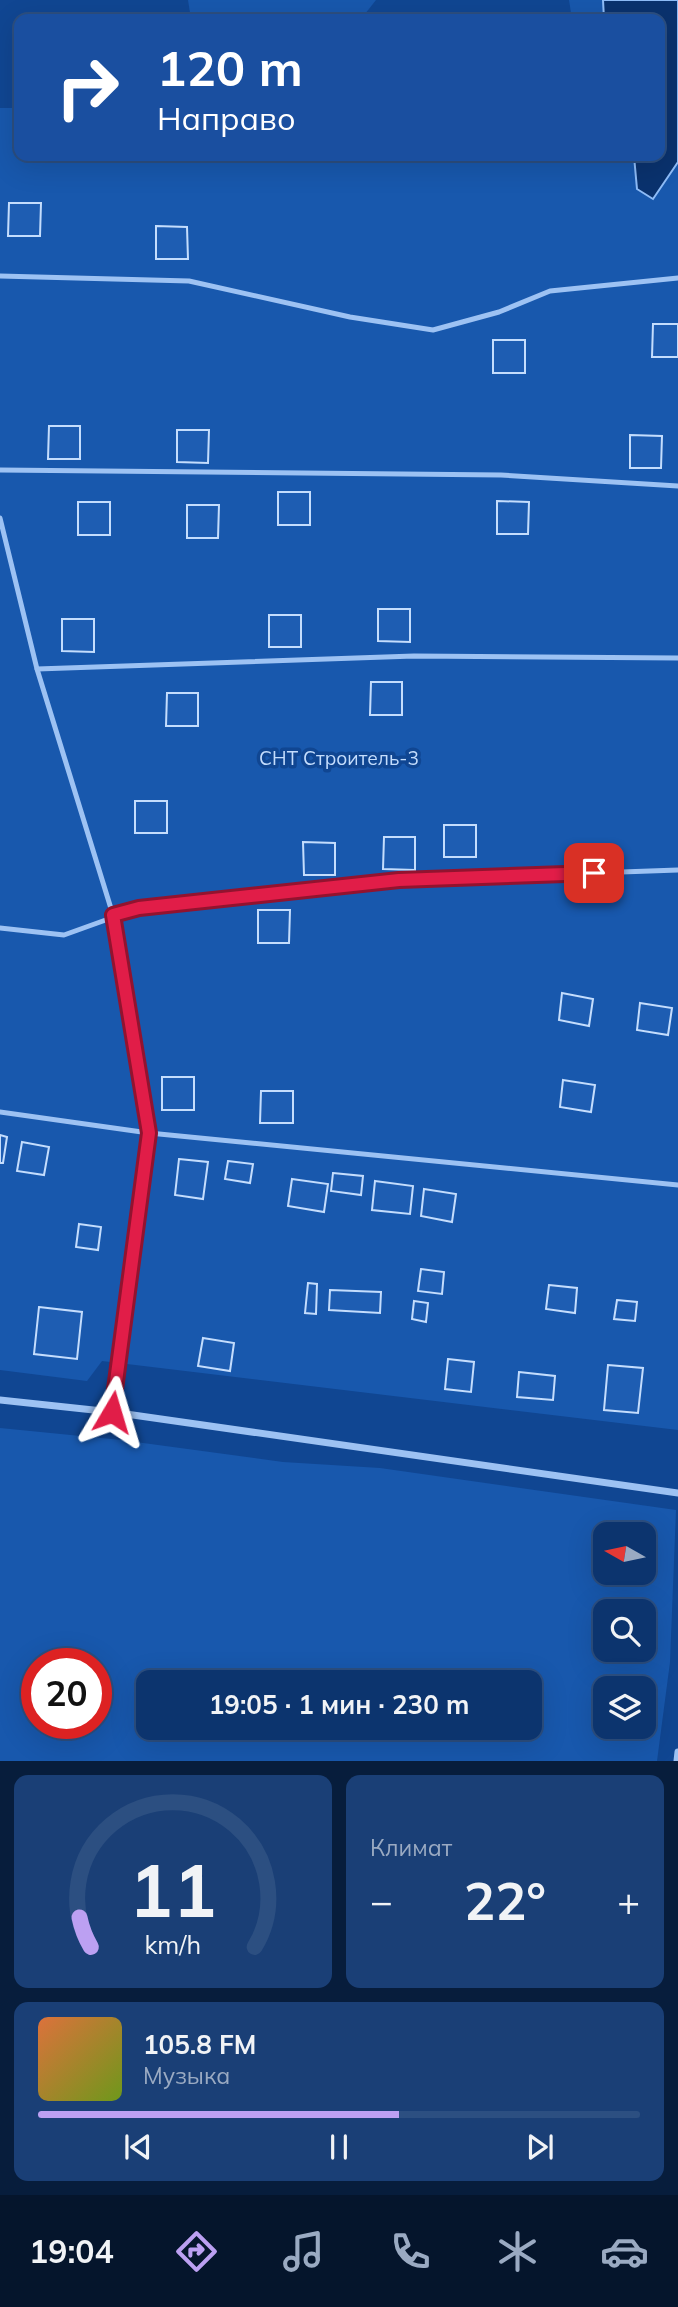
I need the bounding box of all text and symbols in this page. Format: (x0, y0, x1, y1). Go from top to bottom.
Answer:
text: 120 m (157, 37, 303, 98)
icon: right (42, 42, 133, 133)
text: Направо (157, 98, 296, 138)
park label: СНТ Строитель-3 (259, 746, 419, 770)
pin (564, 843, 624, 903)
icon: arrive (575, 854, 613, 892)
position arrow (75, 1375, 149, 1449)
north arrow (593, 1522, 656, 1586)
map controls (593, 1522, 656, 1739)
button: search (593, 1599, 656, 1662)
speed limit sign: 20 (21, 1648, 112, 1739)
button: layers (593, 1676, 656, 1739)
text: 19:05 · 1 мин · 230 m (209, 1688, 469, 1721)
text: Климат (370, 1833, 452, 1862)
text: 11 (129, 1845, 217, 1936)
text: 22° (464, 1868, 546, 1933)
text: − (370, 1877, 393, 1925)
text: + (617, 1877, 640, 1925)
text: km/h (145, 1929, 201, 1960)
text: 105.8 FM (143, 2028, 256, 2061)
text: Музыка (143, 2061, 230, 2090)
icon: previous (119, 2128, 157, 2166)
icon: pause (320, 2128, 358, 2166)
icon: next (521, 2128, 559, 2166)
icon: directions (172, 2227, 221, 2276)
icon: music (279, 2227, 328, 2276)
icon: phone (386, 2227, 435, 2276)
icon: climate (493, 2227, 542, 2276)
icon: car (600, 2227, 649, 2276)
text: 19:04 (29, 2231, 114, 2271)

